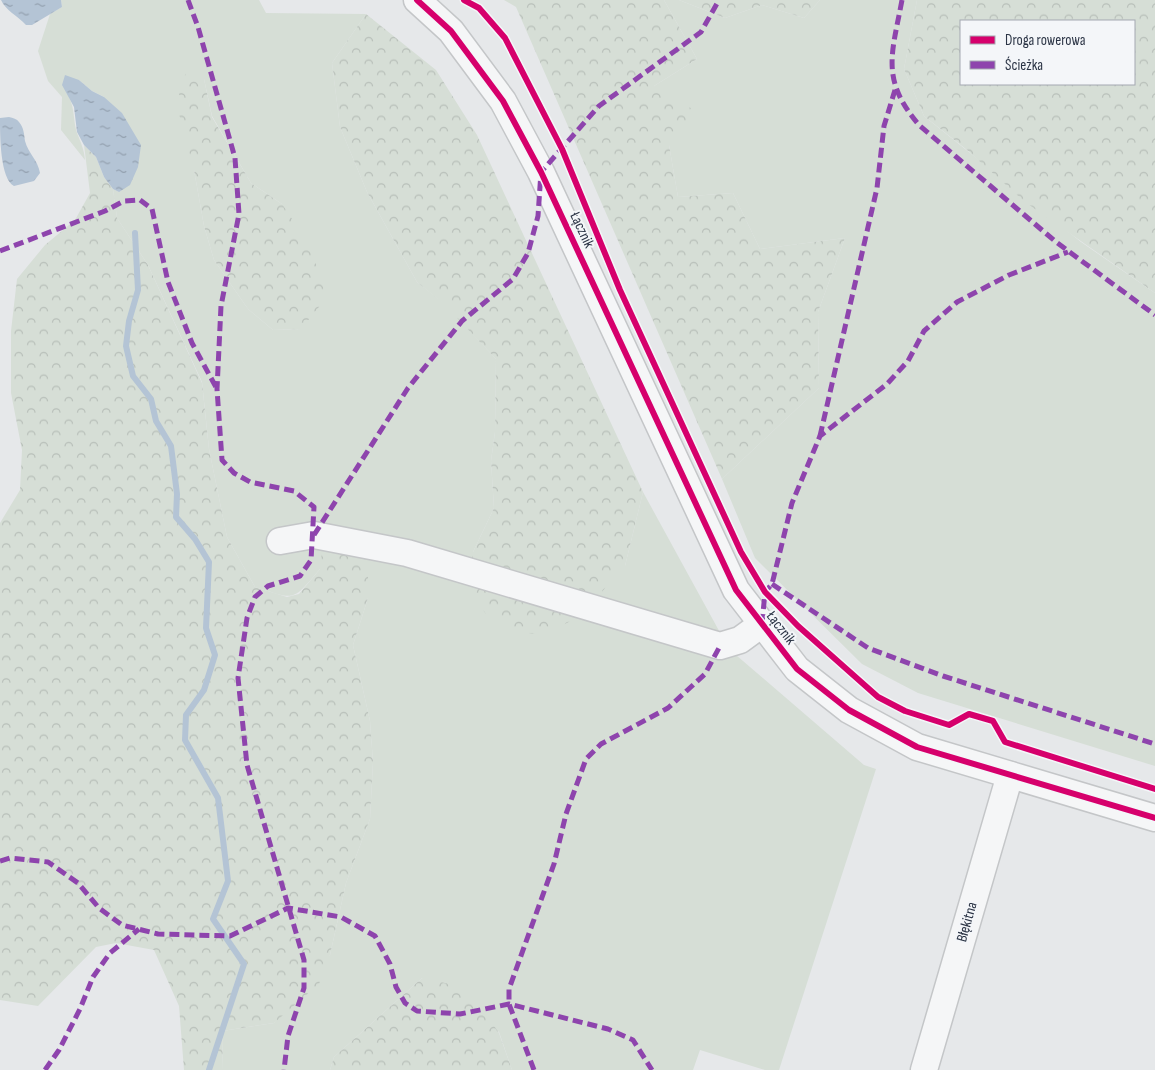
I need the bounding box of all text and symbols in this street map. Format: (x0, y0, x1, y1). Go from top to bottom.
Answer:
legend (960, 20, 1135, 85)
text: Droga rowerowa (1005, 31, 1086, 50)
text: Ścieżka (1005, 56, 1043, 75)
street label: Łącznik (565, 208, 599, 251)
street label: Łącznik (761, 607, 800, 649)
street label: Błękitna (952, 900, 982, 944)

